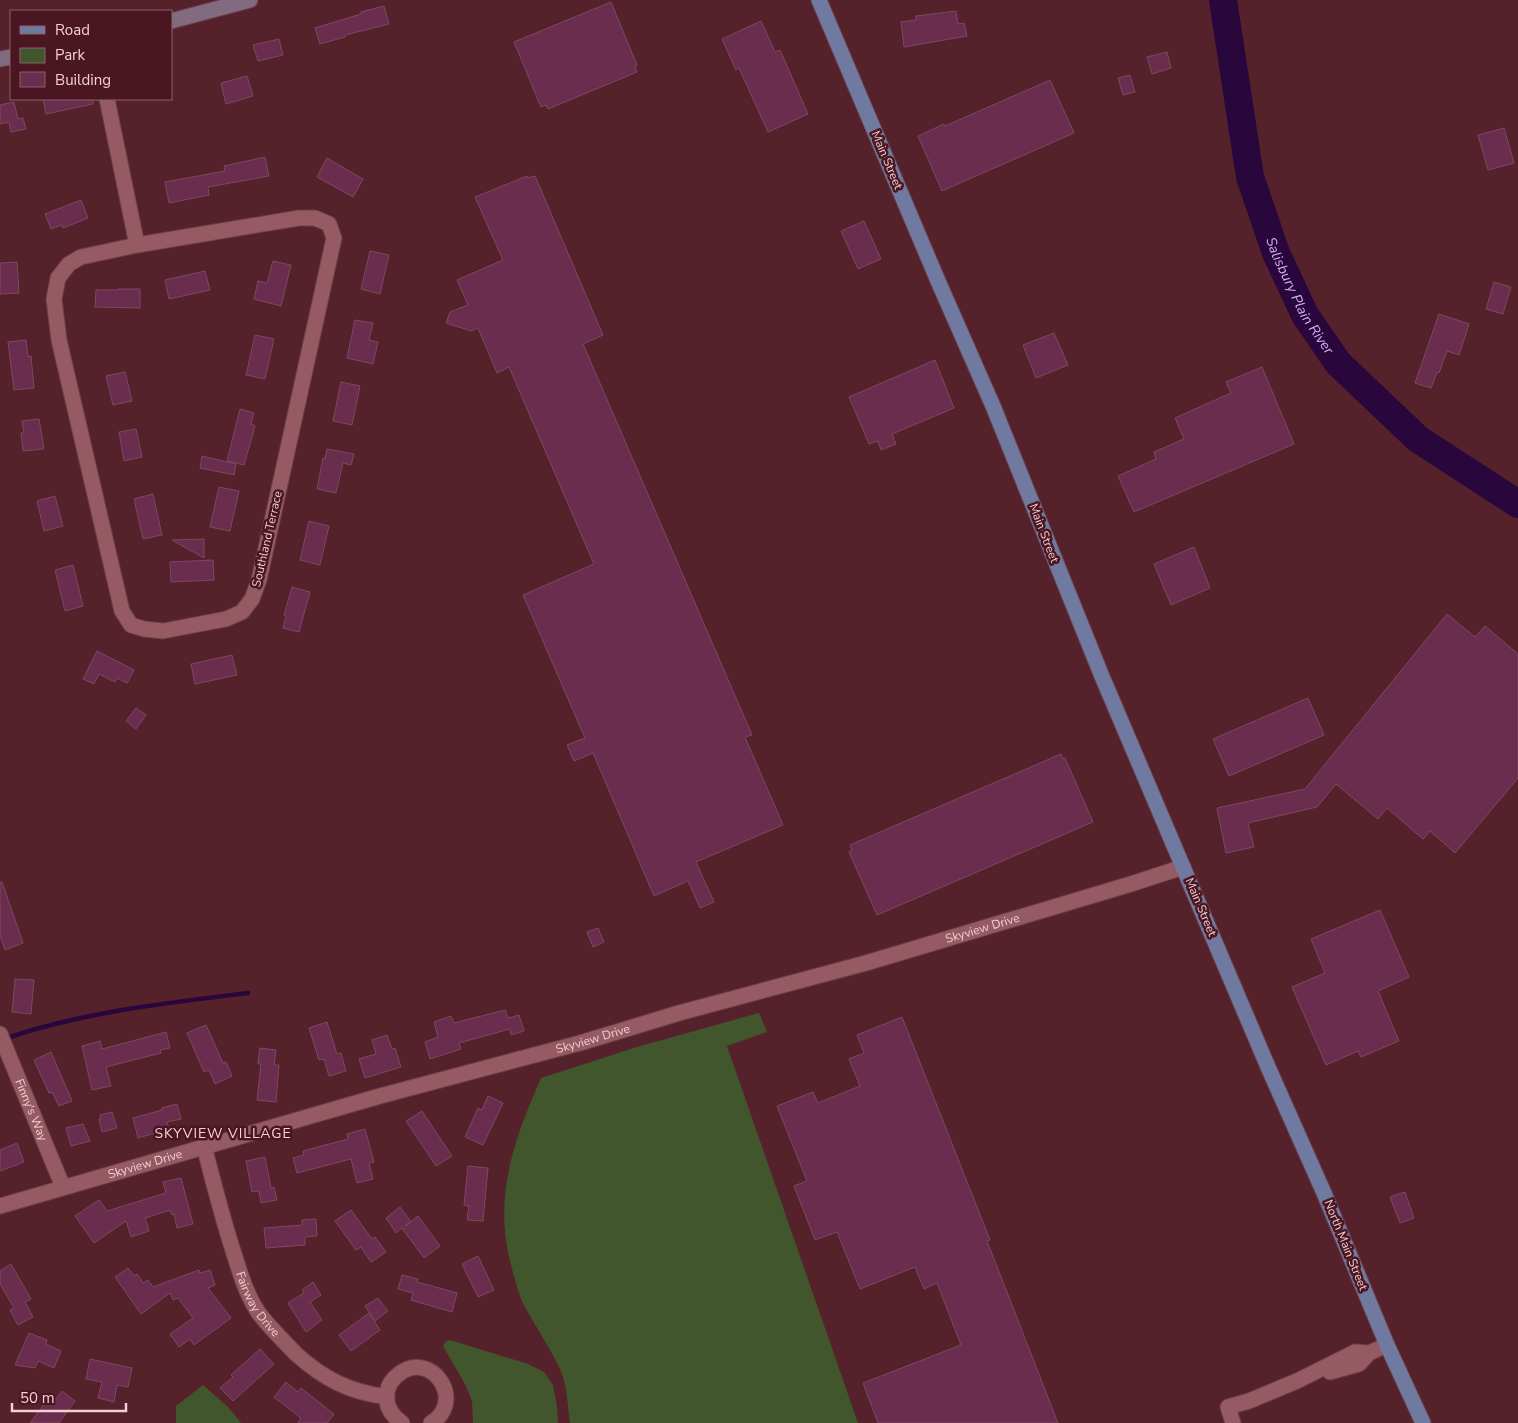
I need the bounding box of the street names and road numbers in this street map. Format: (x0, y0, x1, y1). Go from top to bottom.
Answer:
street label: Main Street (868, 128, 907, 192)
street label: Southland Terrace (248, 489, 286, 589)
street label: Main Street (1025, 501, 1063, 566)
street label: Main Street (1182, 875, 1221, 939)
street label: Skyview Drive (943, 910, 1021, 947)
street label: Skyview Drive (554, 1020, 632, 1057)
street label: Finny's Way (11, 1076, 51, 1144)
street label: Skyview Drive (106, 1146, 184, 1182)
street label: North Main Street (1321, 1197, 1372, 1293)
street label: Fairway Drive (232, 1269, 283, 1340)

